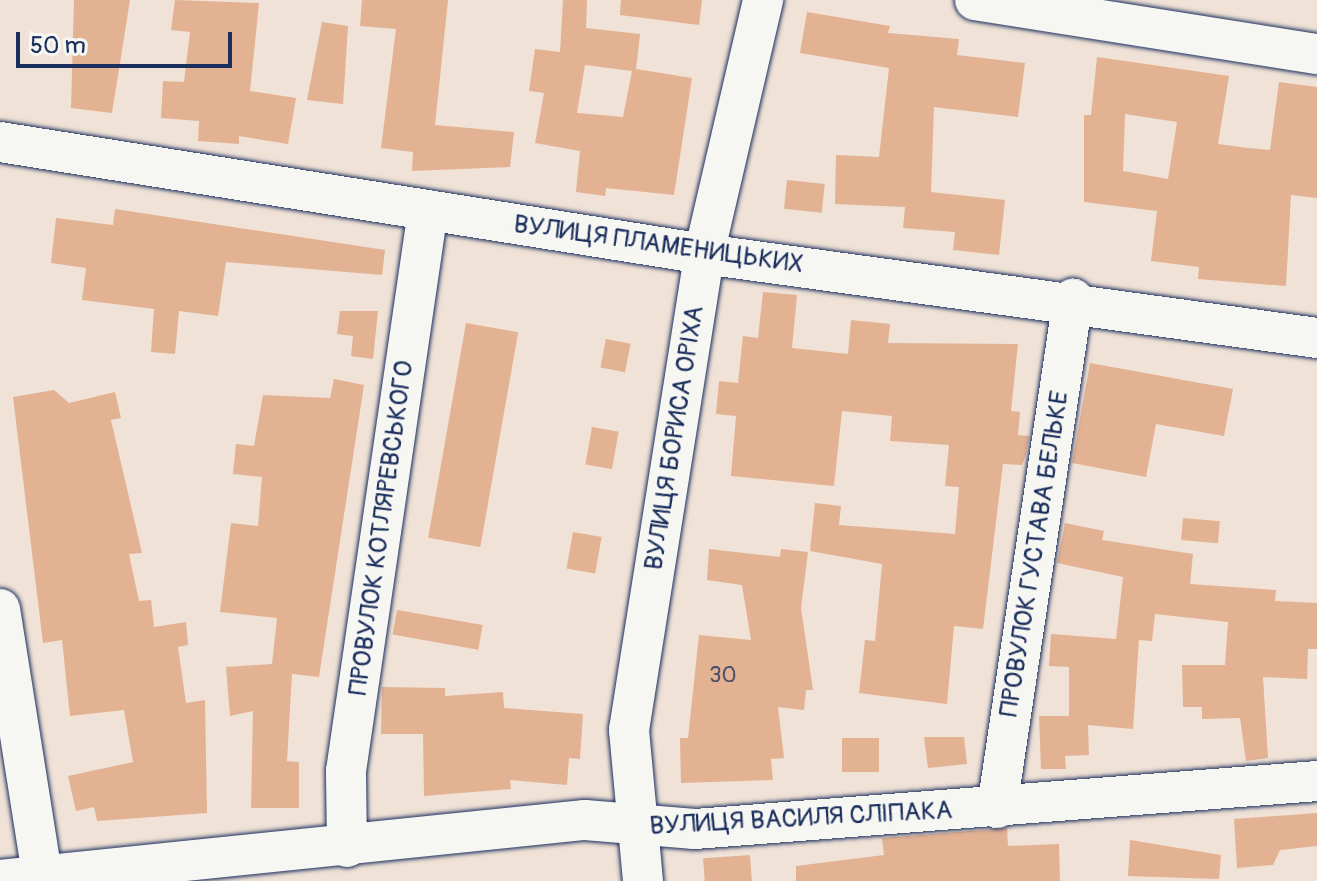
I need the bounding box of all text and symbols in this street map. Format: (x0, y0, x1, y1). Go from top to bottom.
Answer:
scale bar (20, 16, 236, 66)
text: 50 m (30, 31, 86, 60)
street label: ВУЛИЦЯ ПЛАМЕНИЦЬКИХ (511, 209, 805, 281)
street label: ВУЛИЦЯ БОРИСА ОРІХА (639, 303, 711, 573)
street label: ПРОВУЛОК КОТЛЯРЕВСЬКОГО (343, 359, 421, 697)
street label: ПРОВУЛОК ГУСТАВА БЕЛЬКЕ (994, 389, 1076, 719)
house number: 30 (709, 663, 737, 689)
street label: ВУЛИЦЯ ВАСИЛЯ СЛІПАКА (649, 795, 953, 843)

